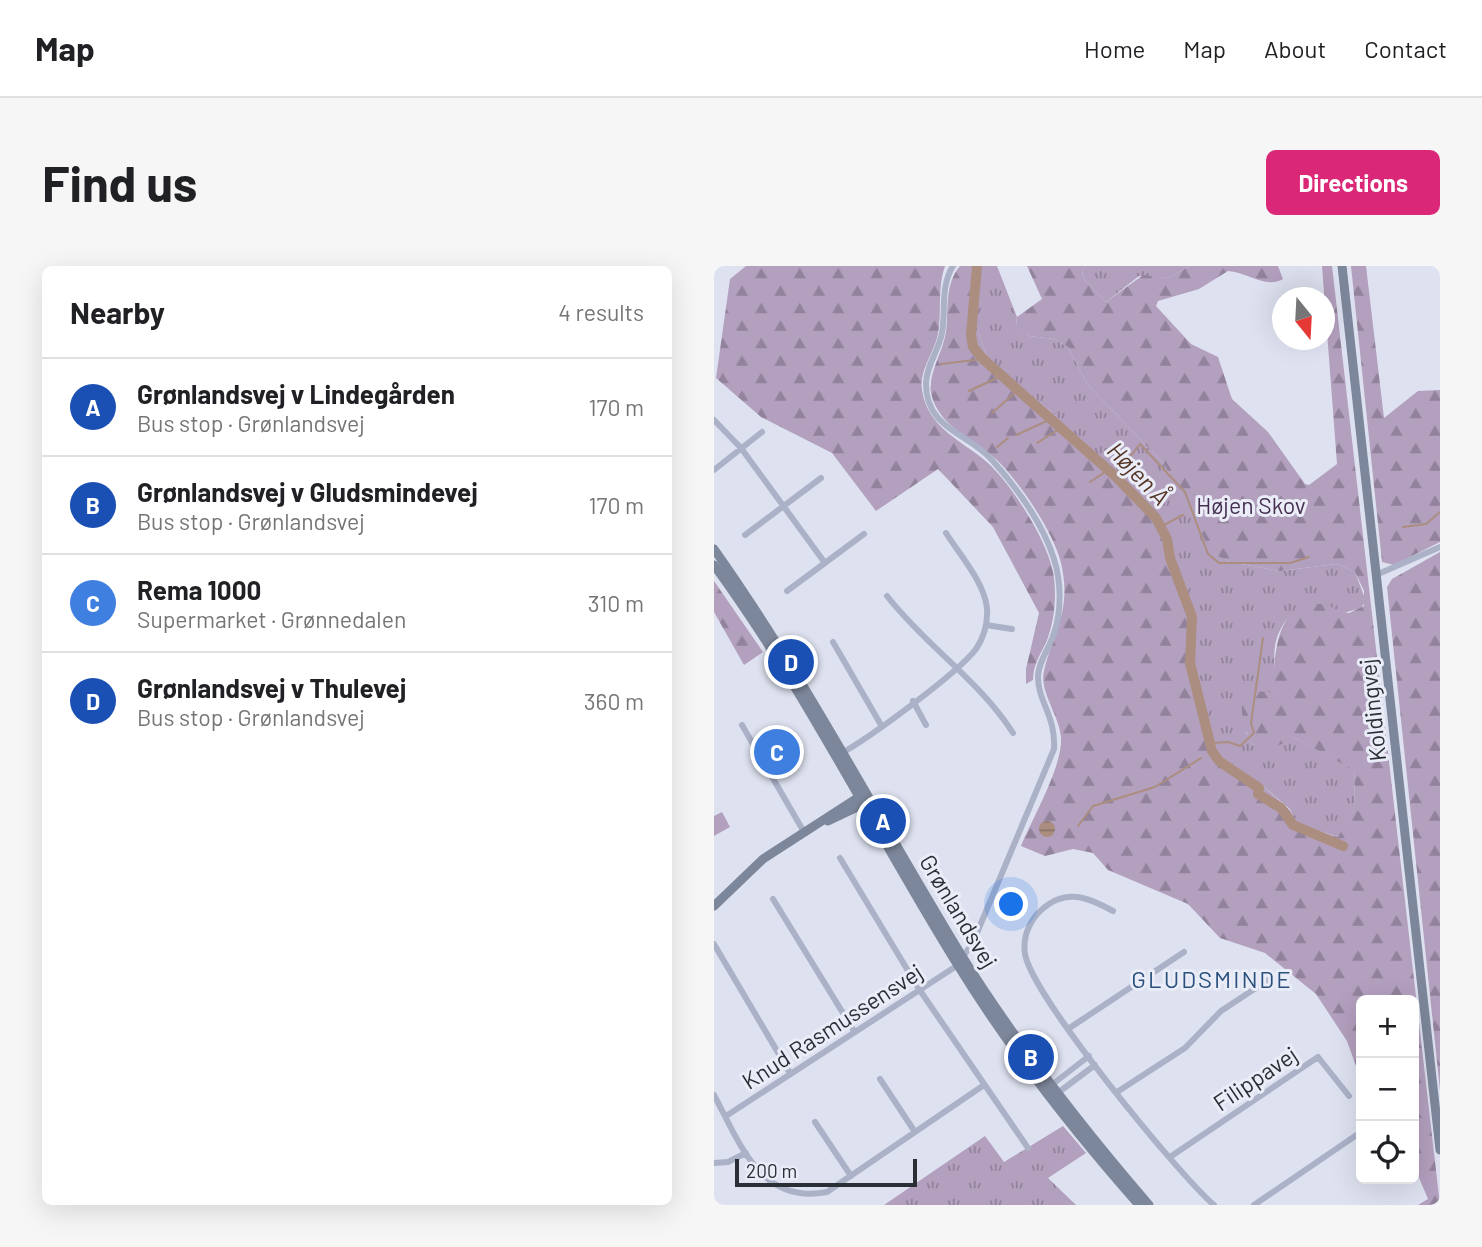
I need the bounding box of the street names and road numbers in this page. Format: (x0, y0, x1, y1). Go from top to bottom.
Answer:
street label: Koldingvej (1353, 657, 1391, 763)
street label: Grønlandsvej (914, 849, 1004, 973)
street label: Knud Rasmussensvej (737, 957, 927, 1095)
street label: Filippavej (1208, 1040, 1302, 1116)

